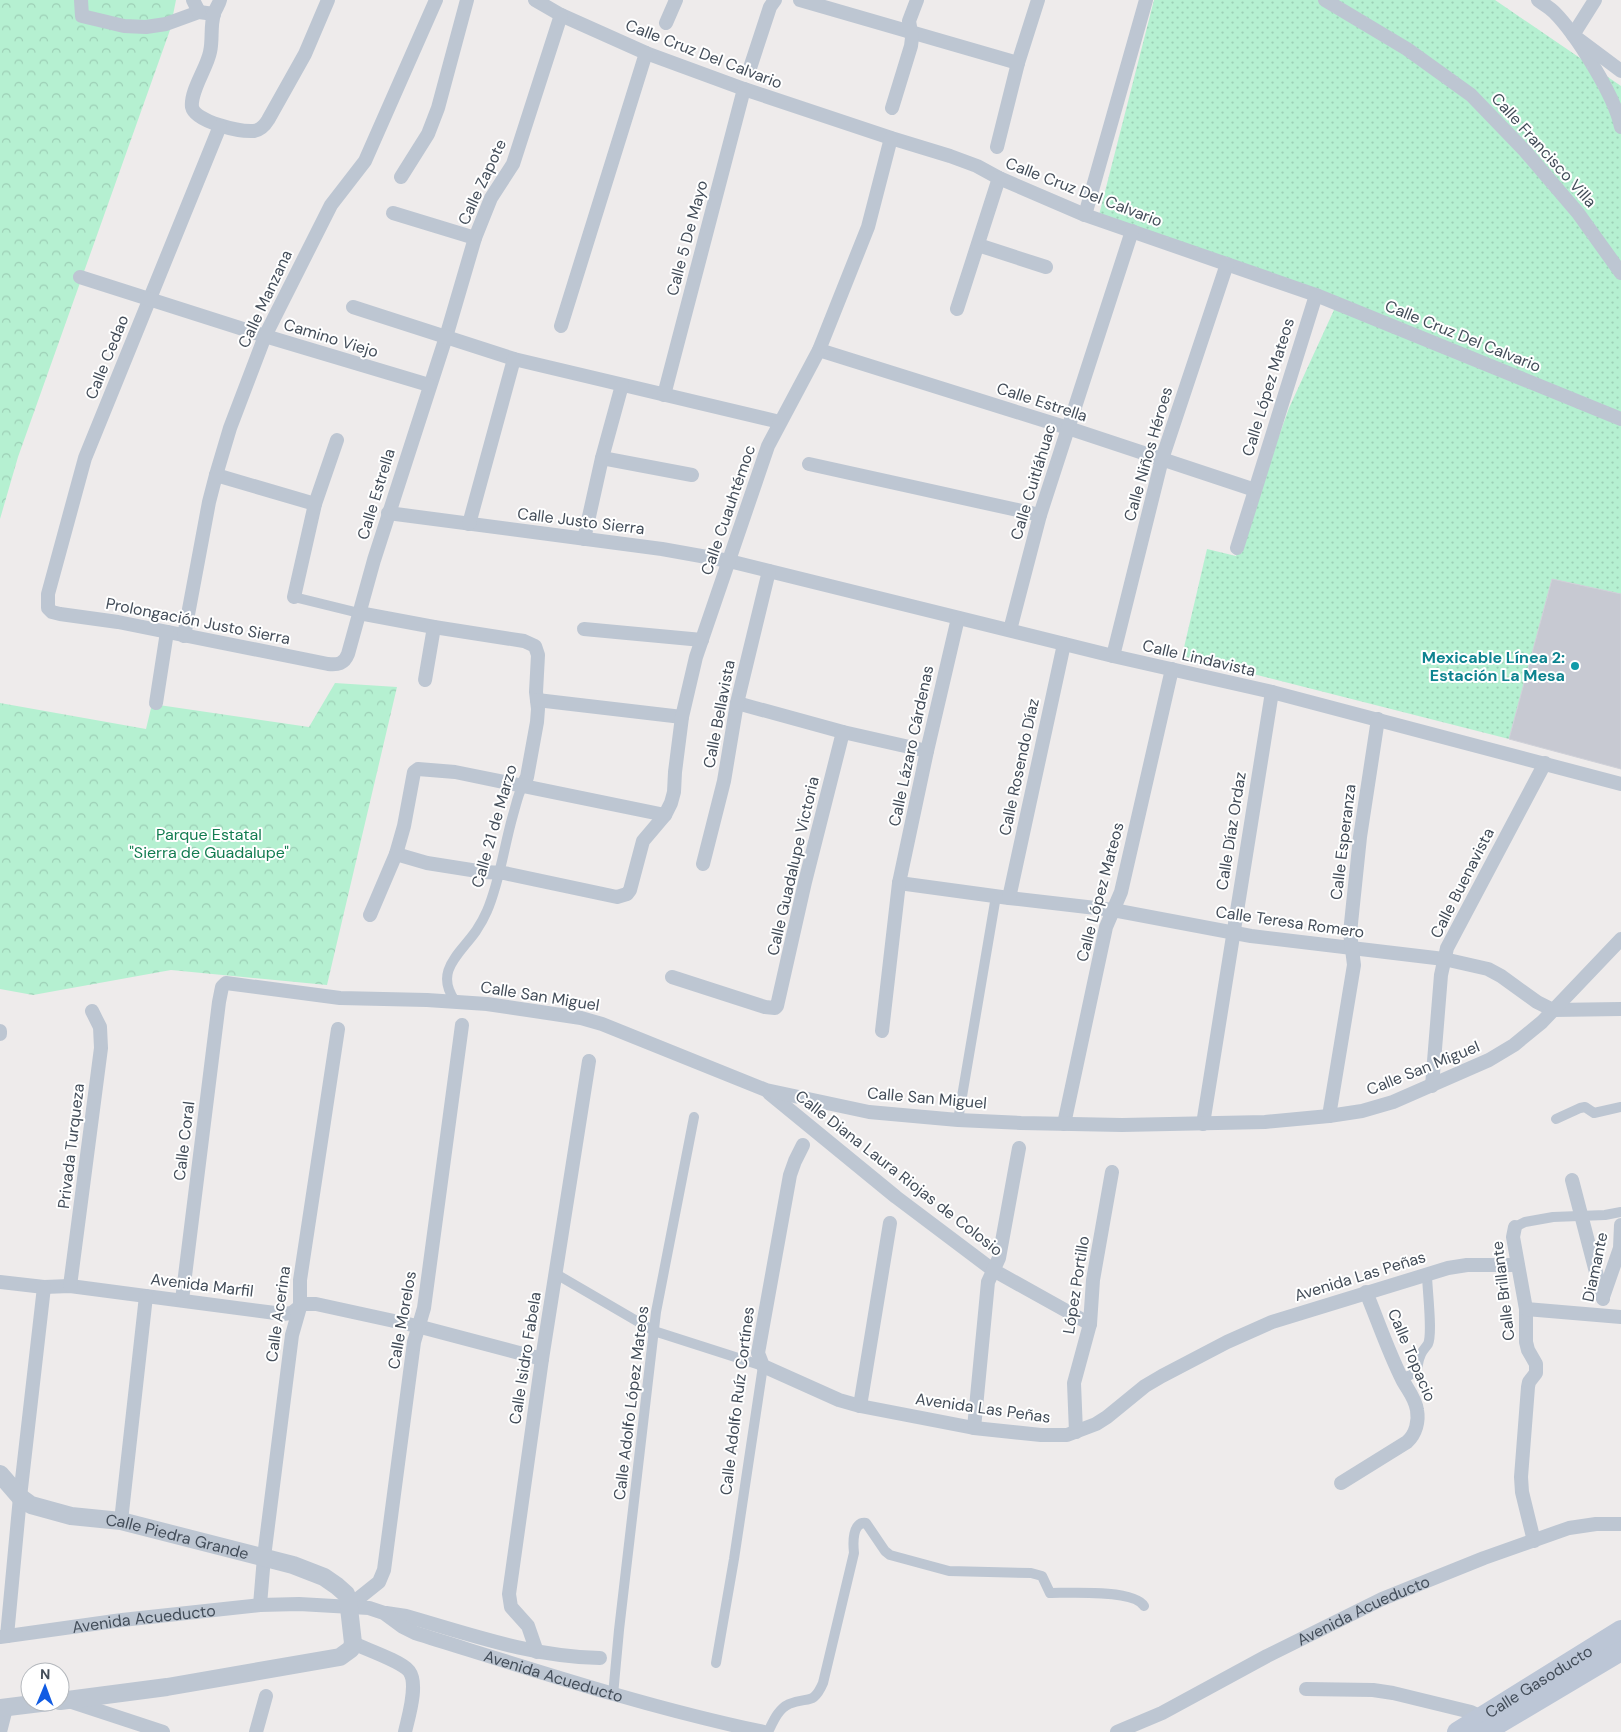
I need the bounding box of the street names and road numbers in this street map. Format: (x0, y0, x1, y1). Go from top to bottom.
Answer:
street label: Calle Cruz Del Calvario (623, 14, 785, 94)
street label: Calle Francisco Villa (1487, 88, 1601, 212)
street label: Calle Zapote (453, 136, 511, 228)
street label: Calle Cruz Del Calvario (1003, 152, 1165, 232)
street label: Calle 5 De Mayo (662, 178, 712, 298)
street label: Calle Manzana (233, 247, 297, 351)
street label: Calle Cruz Del Calvario (1382, 295, 1544, 377)
street label: Calle Cedao (81, 312, 133, 402)
street label: Camino Viejo (281, 314, 381, 362)
street label: Calle López Mateos (1237, 315, 1299, 459)
street label: Calle Estrella (994, 377, 1090, 427)
street label: Calle Niños Héroes (1119, 384, 1177, 524)
street label: Calle Cuitláhuac (1005, 422, 1061, 542)
street label: Calle Cuauhtémoc (696, 442, 760, 578)
street label: Calle Estrella (352, 446, 400, 542)
street label: Calle Justo Sierra (516, 503, 646, 539)
street label: Prolongación Justo Sierra (104, 593, 292, 649)
street label: Calle Lindavista (1140, 635, 1258, 681)
street label: Calle Bellavista (698, 658, 740, 770)
street label: Calle Lázaro Cárdenas (884, 664, 938, 828)
street label: Calle Rosendo Díaz (994, 696, 1044, 838)
street label: Calle 21 de Marzo (466, 762, 522, 890)
street label: Calle Díaz Ordaz (1211, 770, 1251, 892)
street label: Calle Guadalupe Victoria (762, 774, 824, 958)
street label: Calle Esperanza (1325, 783, 1361, 901)
street label: Calle López Mateos (1071, 820, 1129, 964)
street label: Calle Buenavista (1425, 824, 1499, 942)
street label: Calle Teresa Romero (1214, 901, 1366, 943)
street label: Calle San Miguel (479, 976, 601, 1016)
street label: Calle San Miguel (1363, 1036, 1483, 1100)
street label: Privada Turqueza (53, 1082, 89, 1210)
street label: Calle San Miguel (866, 1082, 988, 1114)
street label: Calle Diana Laura Riojas de Colosio (791, 1085, 1007, 1261)
street label: Calle Coral (169, 1100, 199, 1182)
street label: Diamante (1577, 1230, 1613, 1304)
street label: López Portillo (1058, 1234, 1094, 1336)
street label: Calle Brillante (1486, 1240, 1520, 1342)
street label: Avenida Las Peñas (1292, 1246, 1428, 1306)
street label: Calle Acerina (261, 1265, 295, 1363)
street label: Avenida Marfil (149, 1268, 255, 1302)
street label: Calle Morelos (383, 1269, 421, 1371)
street label: Calle Isidro Fabela (504, 1290, 546, 1426)
street label: Calle Adolfo López Mateos (609, 1305, 653, 1501)
street label: Calle Topacio (1383, 1305, 1441, 1405)
street label: Calle Adolfo Ruíz Cortínes (715, 1306, 759, 1496)
street label: Avenida Las Peñas (914, 1388, 1052, 1428)
street label: Calle Piedra Grande (105, 1509, 251, 1564)
street label: Avenida Acueducto (1293, 1570, 1433, 1650)
street label: Avenida Acueducto (71, 1599, 217, 1637)
street label: Calle Gasoducto (1481, 1640, 1596, 1723)
street label: Avenida Acueducto (481, 1645, 626, 1707)

